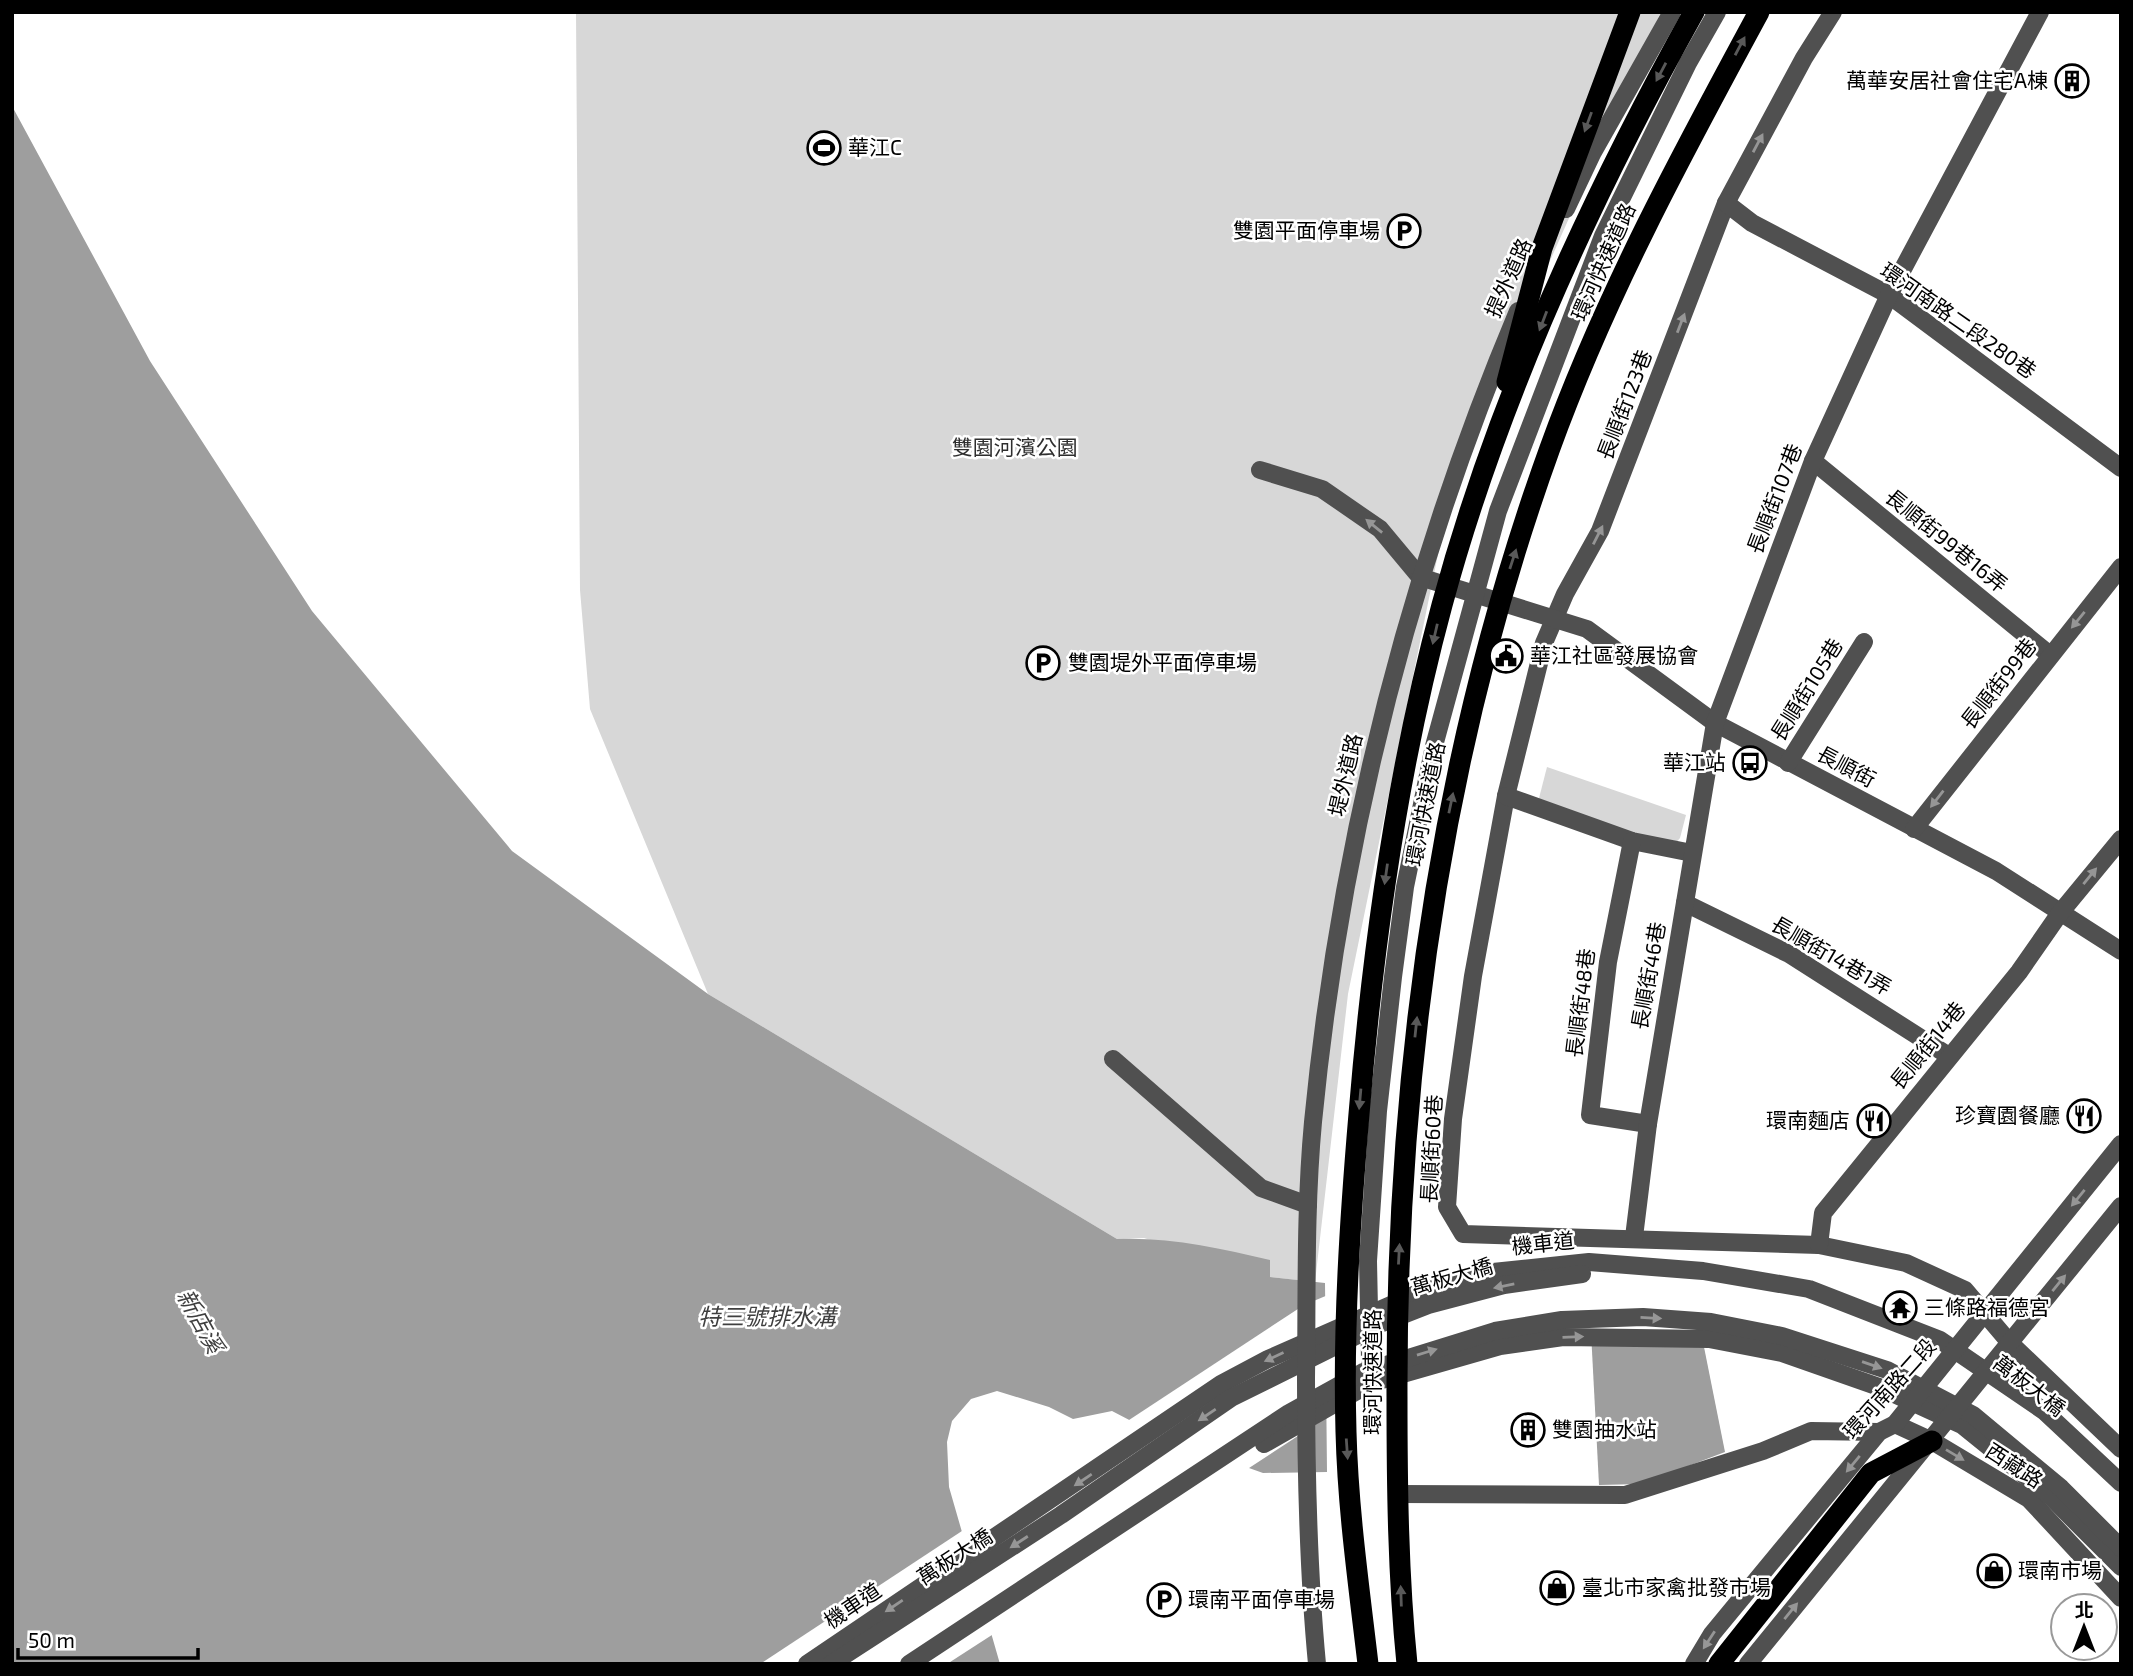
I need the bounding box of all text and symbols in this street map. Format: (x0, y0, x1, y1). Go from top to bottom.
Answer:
one-way arrow (1735, 36, 1746, 56)
one-way arrow (1655, 62, 1667, 82)
building icon: 萬華安居社會住宅A棟 (2053, 62, 2091, 100)
place label: 萬華安居社會住宅A棟 (1846, 67, 2048, 92)
one-way arrow (1583, 112, 1594, 133)
sports icon: 華江C (805, 129, 843, 167)
one-way arrow (1752, 133, 1764, 153)
place label: 華江C (848, 134, 902, 159)
street label: 環河快速道路 (1566, 199, 1640, 324)
parking icon: 雙園平面停車場 (1385, 212, 1423, 250)
place label: 雙園平面停車場 (1233, 217, 1380, 242)
street label: 提外道路 (1479, 234, 1536, 321)
street label: 環河南路二段280巷 (1876, 257, 2041, 383)
one-way arrow (1537, 311, 1548, 332)
one-way arrow (1675, 312, 1686, 333)
street label: 長順街123巷 (1591, 346, 1656, 463)
park label: 雙園河濱公園 (952, 434, 1078, 459)
street label: 長順街107巷 (1741, 440, 1806, 557)
street label: 長順街99巷16弄 (1881, 483, 2013, 597)
one-way arrow (1366, 519, 1383, 534)
one-way arrow (1592, 525, 1603, 545)
one-way arrow (1509, 548, 1519, 569)
one-way arrow (2071, 612, 2086, 629)
one-way arrow (1430, 623, 1441, 645)
street label: 長順街105巷 (1764, 633, 1847, 745)
street label: 長順街99巷 (1955, 633, 2041, 733)
public building icon: 華江社區發展協會 (1487, 637, 1525, 675)
place label: 華江社區發展協會 (1530, 642, 1698, 667)
parking icon: 雙園堤外平面停車場 (1024, 644, 1062, 682)
place label: 雙園堤外平面停車場 (1068, 649, 1257, 674)
street label: 堤外道路 (1323, 731, 1366, 818)
street label: 環河快速道路 (1400, 739, 1449, 868)
street label: 長順街 (1813, 740, 1880, 792)
bus stop icon: 華江站 (1731, 744, 1769, 782)
place label: 華江站 (1663, 749, 1726, 774)
one-way arrow (1930, 789, 1945, 807)
one-way arrow (1446, 792, 1457, 814)
one-way arrow (1381, 863, 1392, 885)
one-way arrow (2082, 867, 2097, 884)
street label: 長順街14巷1弄 (1767, 910, 1896, 999)
street label: 長順街46巷 (1626, 920, 1669, 1032)
street label: 長順街48巷 (1560, 947, 1599, 1059)
street label: 長順街14巷 (1884, 996, 1970, 1094)
one-way arrow (1411, 1016, 1422, 1038)
one-way arrow (1354, 1089, 1365, 1111)
street label: 長順街60巷 (1415, 1094, 1446, 1204)
restaurant icon: 珍寶園餐廳 (2065, 1097, 2103, 1135)
restaurant icon: 環南麵店 (1855, 1102, 1893, 1140)
place label: 珍寶園餐廳 (1955, 1102, 2060, 1127)
place label: 環南麵店 (1766, 1107, 1850, 1132)
one-way arrow (2071, 1188, 2086, 1206)
street label: 機車道 (1510, 1227, 1575, 1258)
one-way arrow (1393, 1243, 1404, 1265)
street label: 萬板大橋 (1408, 1252, 1495, 1299)
one-way arrow (2051, 1274, 2066, 1291)
one-way arrow (1493, 1281, 1515, 1292)
water label: 新店溪 (172, 1284, 231, 1360)
temple icon: 三條路福德宮 (1881, 1289, 1919, 1327)
place label: 三條路福德宮 (1924, 1294, 2050, 1319)
water label: 特三號排水溝 (698, 1302, 839, 1330)
street label: 環河快速道路 (1359, 1309, 1384, 1435)
one-way arrow (1640, 1312, 1662, 1323)
one-way arrow (1562, 1331, 1584, 1342)
street label: 環河南路二段 (1837, 1333, 1940, 1443)
one-way arrow (1417, 1346, 1438, 1356)
street label: 萬板大橋 (1989, 1349, 2071, 1421)
one-way arrow (1264, 1351, 1284, 1363)
one-way arrow (1862, 1360, 1883, 1371)
one-way arrow (1197, 1408, 1217, 1421)
building icon: 雙園抽水站 (1509, 1411, 1547, 1449)
place label: 雙園抽水站 (1552, 1416, 1657, 1441)
street label: 西藏路 (1982, 1437, 2048, 1492)
one-way arrow (1342, 1438, 1353, 1460)
one-way arrow (1946, 1449, 1965, 1461)
one-way arrow (1845, 1455, 1861, 1473)
one-way arrow (1074, 1473, 1092, 1487)
street label: 萬板大橋 (912, 1522, 996, 1589)
one-way arrow (1009, 1536, 1029, 1549)
shop icon: 環南市場 (1975, 1552, 2013, 1590)
place label: 環南市場 (2018, 1557, 2102, 1582)
shop icon: 臺北市家禽批發市場 (1538, 1569, 1576, 1607)
place label: 臺北市家禽批發市場 (1582, 1574, 1771, 1599)
street label: 機車道 (819, 1577, 885, 1633)
parking icon: 環南平面停車場 (1145, 1581, 1183, 1619)
one-way arrow (1396, 1584, 1407, 1606)
place label: 環南平面停車場 (1188, 1586, 1335, 1611)
north arrow (2049, 1592, 2119, 1662)
text: 北 (2074, 1598, 2094, 1621)
one-way arrow (884, 1599, 903, 1612)
one-way arrow (1783, 1602, 1798, 1619)
scale bar (18, 1616, 198, 1660)
text: 50 m (28, 1627, 75, 1652)
one-way arrow (1703, 1630, 1716, 1650)

